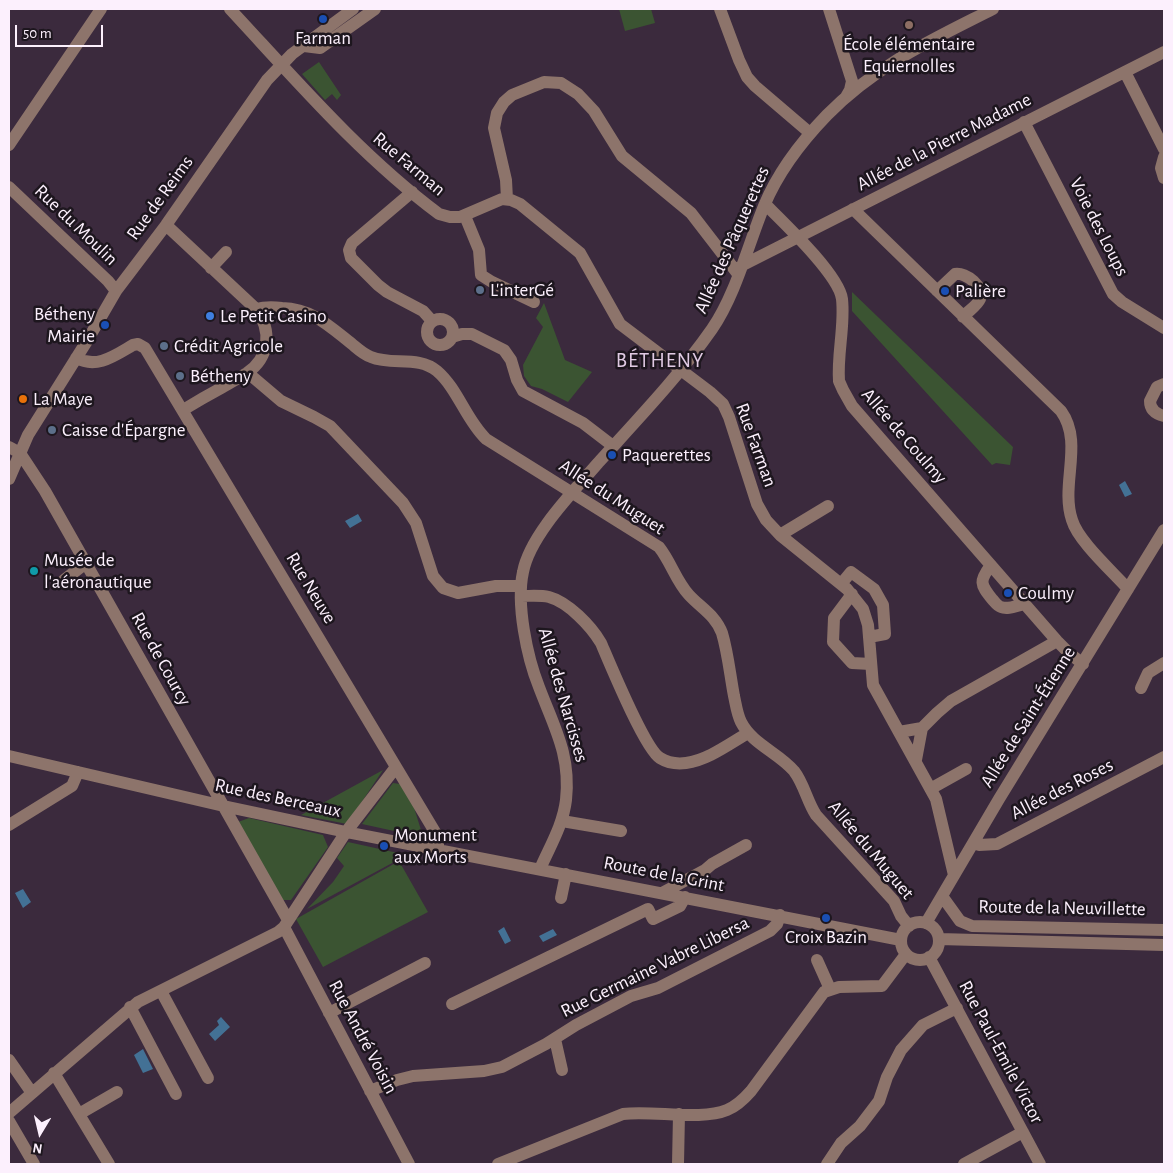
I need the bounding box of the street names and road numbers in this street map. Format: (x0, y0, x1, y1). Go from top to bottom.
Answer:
street label: Allée de la Pierre Madame (853, 88, 1035, 196)
street label: Rue Farman (368, 127, 450, 201)
street label: Rue de Reims (122, 151, 198, 245)
street label: Allée des Pâquerettes (689, 163, 775, 317)
street label: Voie des Loups (1064, 174, 1134, 280)
street label: Rue du Moulin (30, 180, 122, 270)
street label: Allée de Coulmy (856, 384, 952, 488)
street label: Rue Farman (730, 400, 782, 490)
street label: Allée du Muguet (555, 454, 669, 540)
street label: Rue Neuve (281, 548, 341, 628)
street label: Rue de Courcy (126, 608, 196, 710)
street label: Allée des Narcisses (533, 625, 593, 765)
street label: Allée de Saint-Étienne (975, 642, 1081, 792)
street label: Allée des Roses (1007, 753, 1117, 825)
street label: Rue des Berceaux (213, 774, 343, 822)
street label: Allée du Muguet (823, 796, 919, 904)
street label: Route de la Grint (602, 851, 726, 897)
street label: Route de la Neuvillette (978, 895, 1146, 921)
street label: Rue Germaine Vabre Libersa (557, 911, 753, 1023)
street label: Rue André Voisin (323, 976, 403, 1098)
street label: Rue Paul-Emile Victor (954, 977, 1048, 1127)

